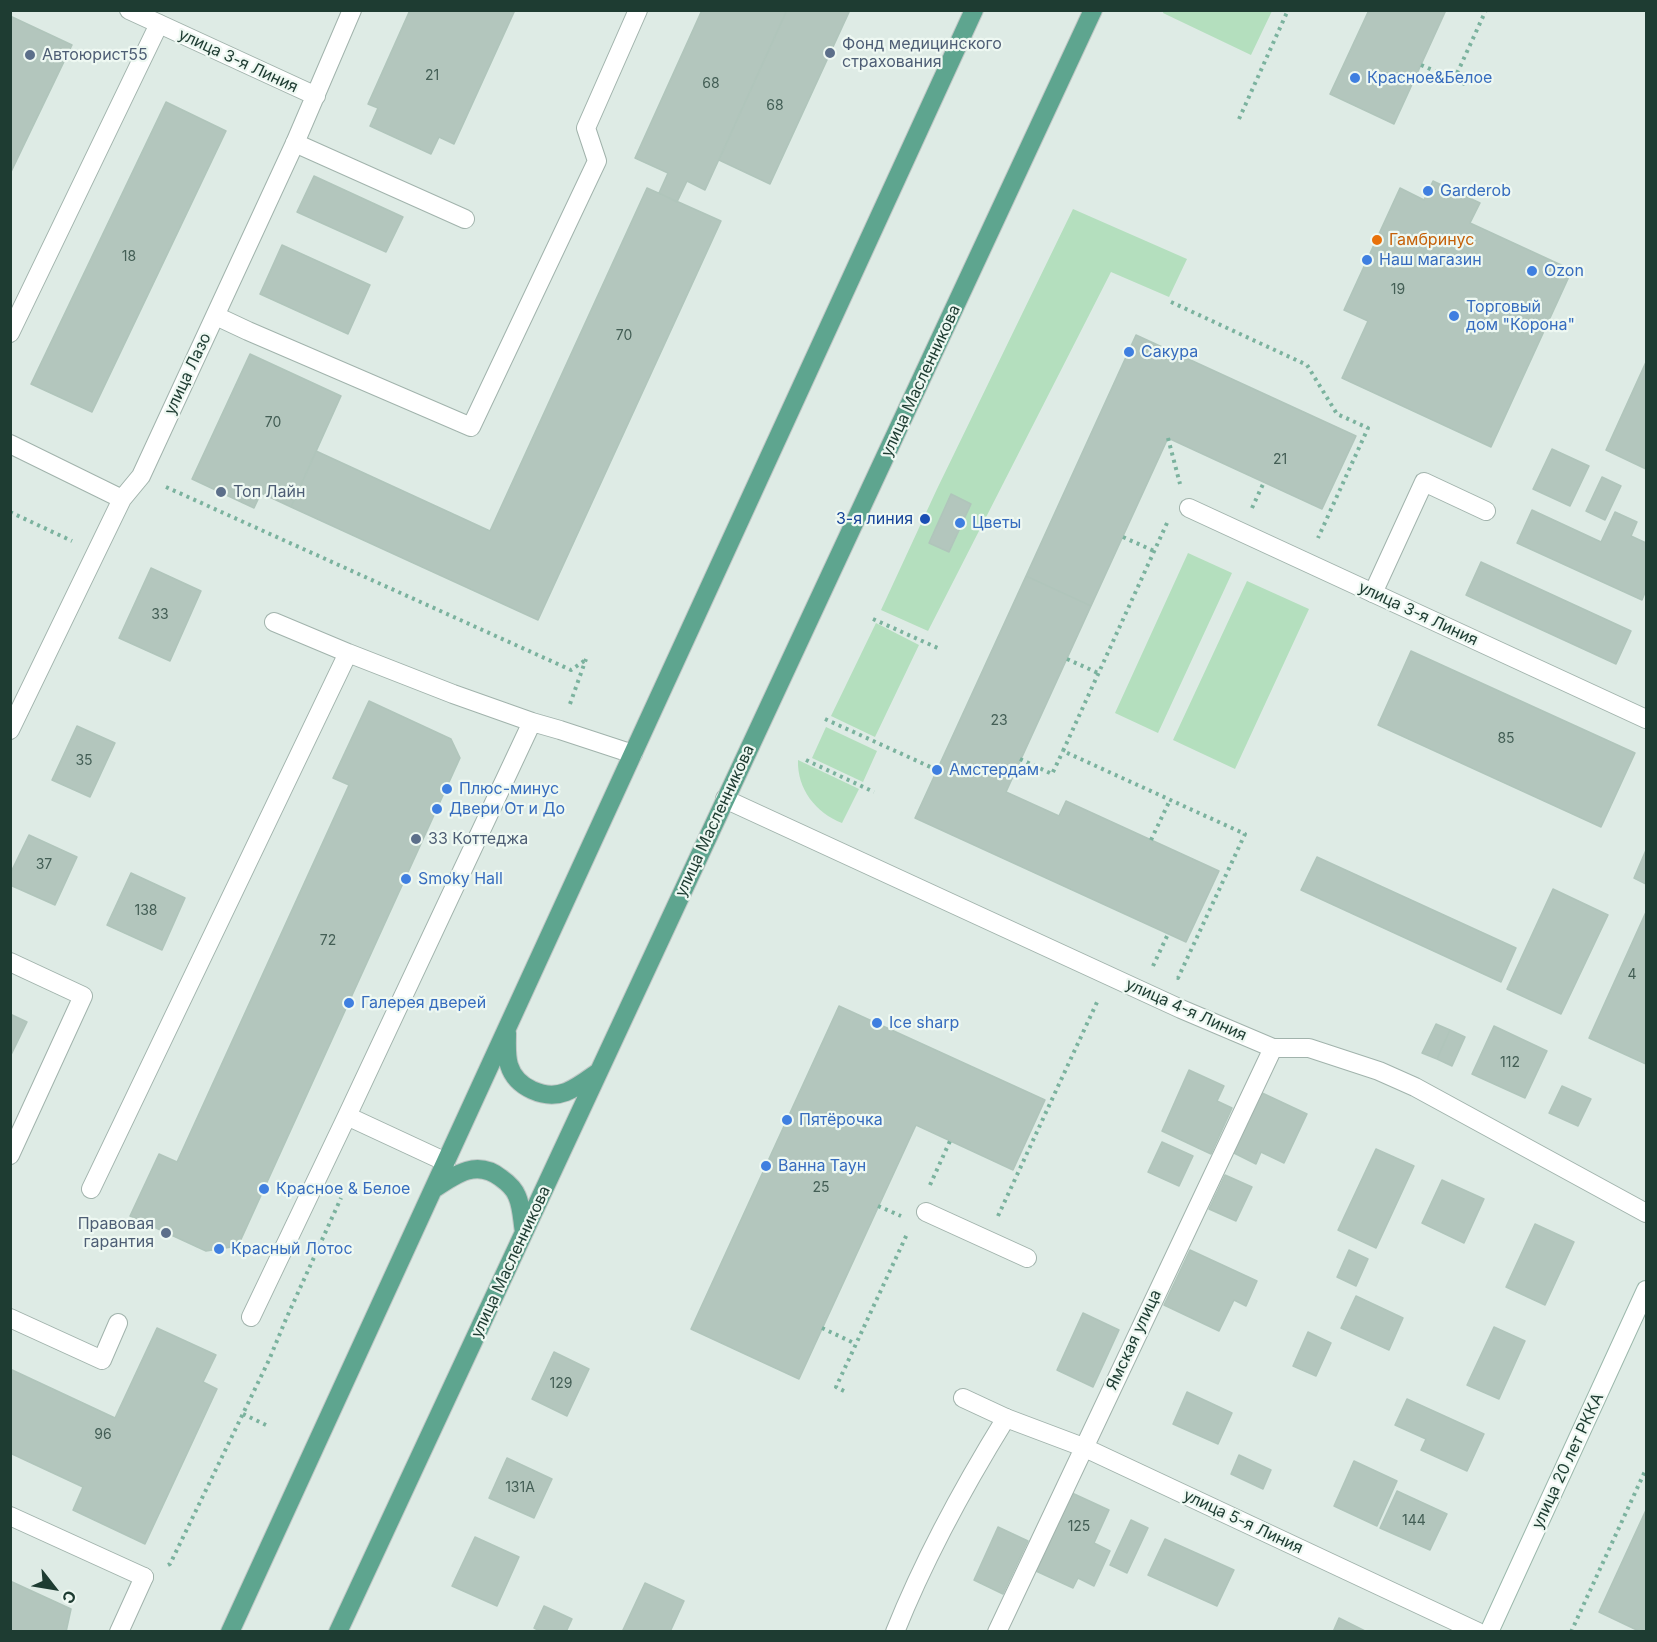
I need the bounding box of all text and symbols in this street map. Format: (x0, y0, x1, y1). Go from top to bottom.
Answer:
street label: улица 3-я Линия (175, 25, 301, 97)
place label: Фонд медицинского страхования (842, 34, 1002, 72)
place label: Автоюрист55 (42, 45, 148, 65)
marker: Фонд медицинского страхования (823, 46, 837, 60)
marker: Автоюрист55 (23, 48, 37, 62)
house number: 21 (425, 68, 439, 84)
place label: Красное&Белое (1367, 68, 1492, 88)
marker: Красное&Белое (1348, 71, 1362, 85)
house number: 68 (702, 76, 720, 92)
house number: 68 (766, 98, 784, 114)
place label: Garderob (1440, 181, 1511, 201)
marker: Garderob (1421, 184, 1435, 198)
place label: Гамбринус (1389, 230, 1474, 250)
marker: Гамбринус (1370, 233, 1384, 247)
house number: 18 (122, 249, 136, 265)
place label: Наш магазин (1379, 250, 1482, 270)
marker: Наш магазин (1360, 253, 1374, 267)
place label: Ozon (1544, 261, 1584, 281)
marker: Ozon (1525, 264, 1539, 278)
house number: 19 (1391, 282, 1405, 298)
place label: Торговый дом "Корона" (1466, 297, 1575, 335)
street label: улица Масленникова (877, 302, 965, 460)
marker: Торговый дом "Корона" (1447, 309, 1461, 323)
house number: 70 (616, 328, 632, 344)
street label: улица Лазо (161, 330, 215, 418)
place label: Сакура (1141, 342, 1198, 362)
marker: Сакура (1122, 345, 1136, 359)
house number: 70 (265, 415, 281, 431)
house number: 21 (1273, 452, 1287, 468)
place label: Топ Лайн (233, 482, 305, 502)
marker: Топ Лайн (214, 485, 228, 499)
place label: 3-я линия (836, 509, 913, 529)
marker: 3-я линия (918, 512, 932, 526)
place label: Цветы (972, 513, 1021, 533)
marker: Цветы (953, 516, 967, 530)
street label: улица 3-я Линия (1355, 578, 1481, 650)
house number: 33 (151, 607, 169, 623)
house number: 23 (990, 713, 1008, 729)
house number: 85 (1497, 731, 1515, 747)
street label: улица Масленникова (671, 742, 759, 900)
house number: 35 (75, 753, 93, 769)
place label: Амстердам (949, 760, 1039, 780)
marker: Амстердам (930, 763, 944, 777)
place label: Плюс-минус (459, 779, 559, 799)
marker: Плюс-минус (440, 782, 454, 796)
place label: Двери От и До (449, 799, 565, 819)
marker: Двери От и До (430, 802, 444, 816)
place label: 33 Коттеджа (428, 829, 528, 849)
marker: 33 Коттеджа (409, 832, 423, 846)
house number: 37 (36, 857, 52, 873)
place label: Smoky Hall (418, 869, 503, 889)
marker: Smoky Hall (399, 872, 413, 886)
house number: 138 (134, 903, 158, 919)
house number: 72 (320, 933, 336, 949)
house number: 4 (1627, 967, 1637, 983)
street label: улица 4-я Линия (1123, 975, 1249, 1045)
place label: Галерея дверей (361, 993, 486, 1013)
marker: Галерея дверей (342, 996, 356, 1010)
place label: Ice sharp (889, 1013, 959, 1033)
marker: Ice sharp (870, 1016, 884, 1030)
house number: 112 (1500, 1055, 1520, 1071)
place label: Пятёрочка (799, 1110, 883, 1130)
marker: Пятёрочка (780, 1113, 794, 1127)
place label: Ванна Таун (778, 1156, 866, 1176)
marker: Ванна Таун (759, 1159, 773, 1173)
place label: Красное & Белое (276, 1179, 410, 1199)
house number: 25 (812, 1180, 830, 1196)
marker: Красное & Белое (257, 1182, 271, 1196)
street label: улица Масленникова (467, 1183, 555, 1341)
place label: Правовая гарантия (78, 1214, 154, 1252)
marker: Правовая гарантия (159, 1226, 173, 1240)
place label: Красный Лотос (231, 1239, 353, 1259)
marker: Красный Лотос (212, 1242, 226, 1256)
street label: Ямская улица (1102, 1287, 1166, 1393)
house number: 129 (550, 1376, 572, 1392)
street label: улица 20 лет РККА (1528, 1390, 1608, 1532)
house number: 96 (94, 1427, 112, 1443)
house number: 131А (505, 1480, 535, 1496)
street label: улица 5-я Линия (1180, 1486, 1306, 1558)
house number: 144 (1402, 1513, 1426, 1529)
house number: 125 (1068, 1519, 1090, 1535)
north arrow (24, 1558, 84, 1618)
text: С (58, 1587, 81, 1607)

